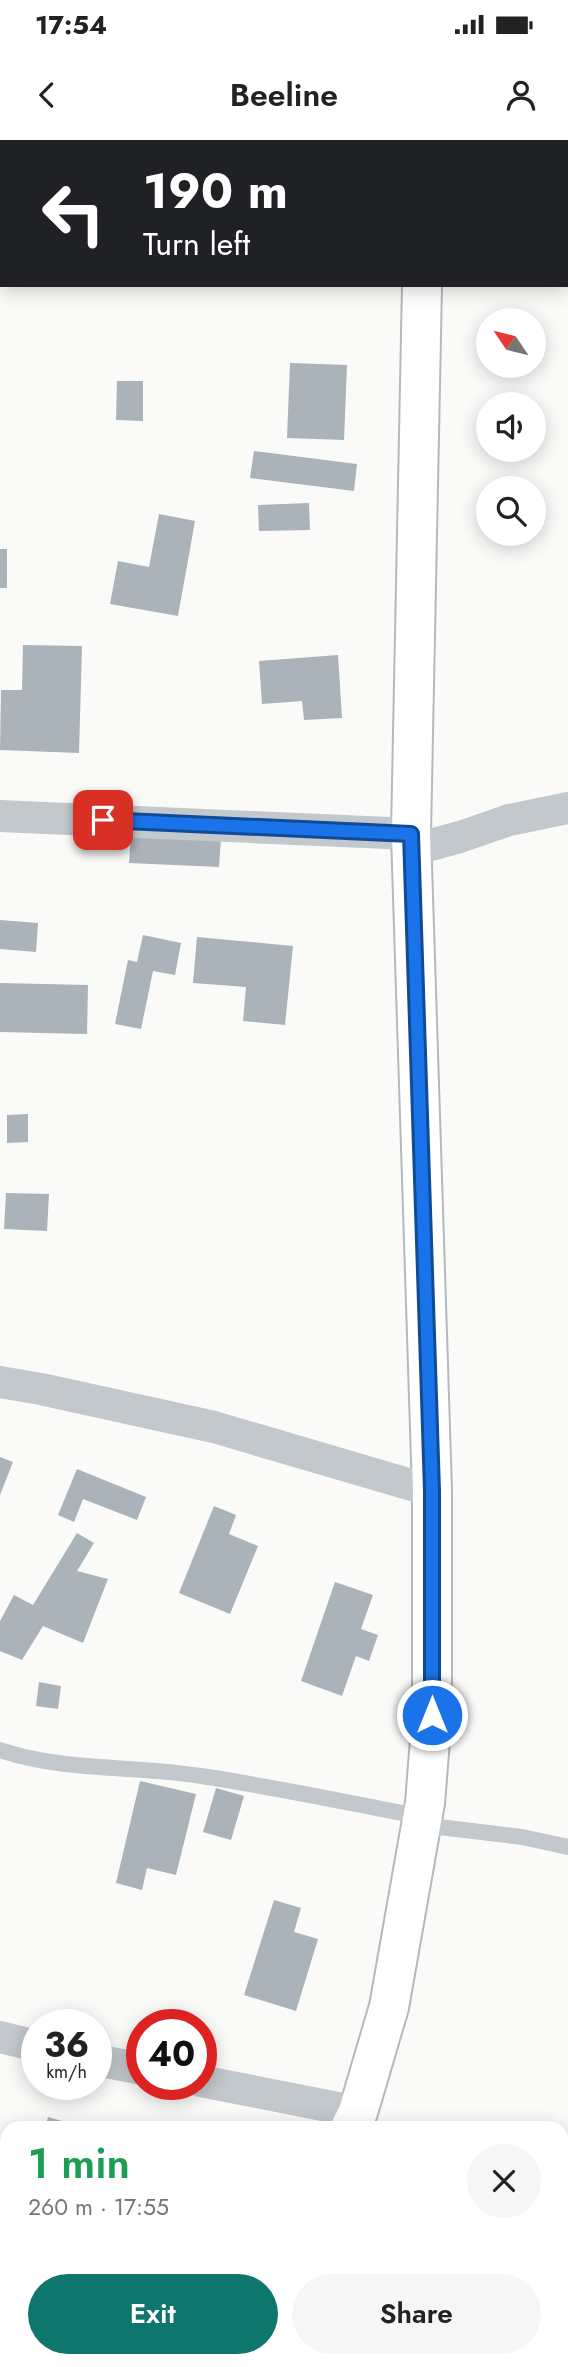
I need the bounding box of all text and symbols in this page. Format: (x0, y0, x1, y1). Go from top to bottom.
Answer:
text: 17:54 (35, 6, 107, 44)
text: Beeline (230, 72, 338, 118)
icon: back (28, 76, 66, 114)
icon: person (502, 76, 540, 114)
text: 190 m (143, 156, 288, 226)
icon: left (28, 168, 119, 259)
text: Turn left (143, 221, 250, 267)
north arrow (476, 308, 546, 378)
map controls (476, 308, 546, 546)
button: sound (476, 392, 546, 462)
button: search (476, 476, 546, 546)
pin (73, 790, 133, 850)
icon: arrive (84, 801, 122, 839)
position arrow (395, 1678, 469, 1752)
speed limit sign: 40 (126, 2009, 217, 2100)
text: 36 (44, 2020, 89, 2070)
text: km/h (46, 2059, 87, 2085)
text: 1 min (28, 2133, 130, 2194)
button: close (467, 2144, 541, 2218)
text: 260 m · 17:55 (28, 2190, 169, 2224)
button: Exit (28, 2274, 278, 2354)
button: Share (292, 2274, 541, 2354)

